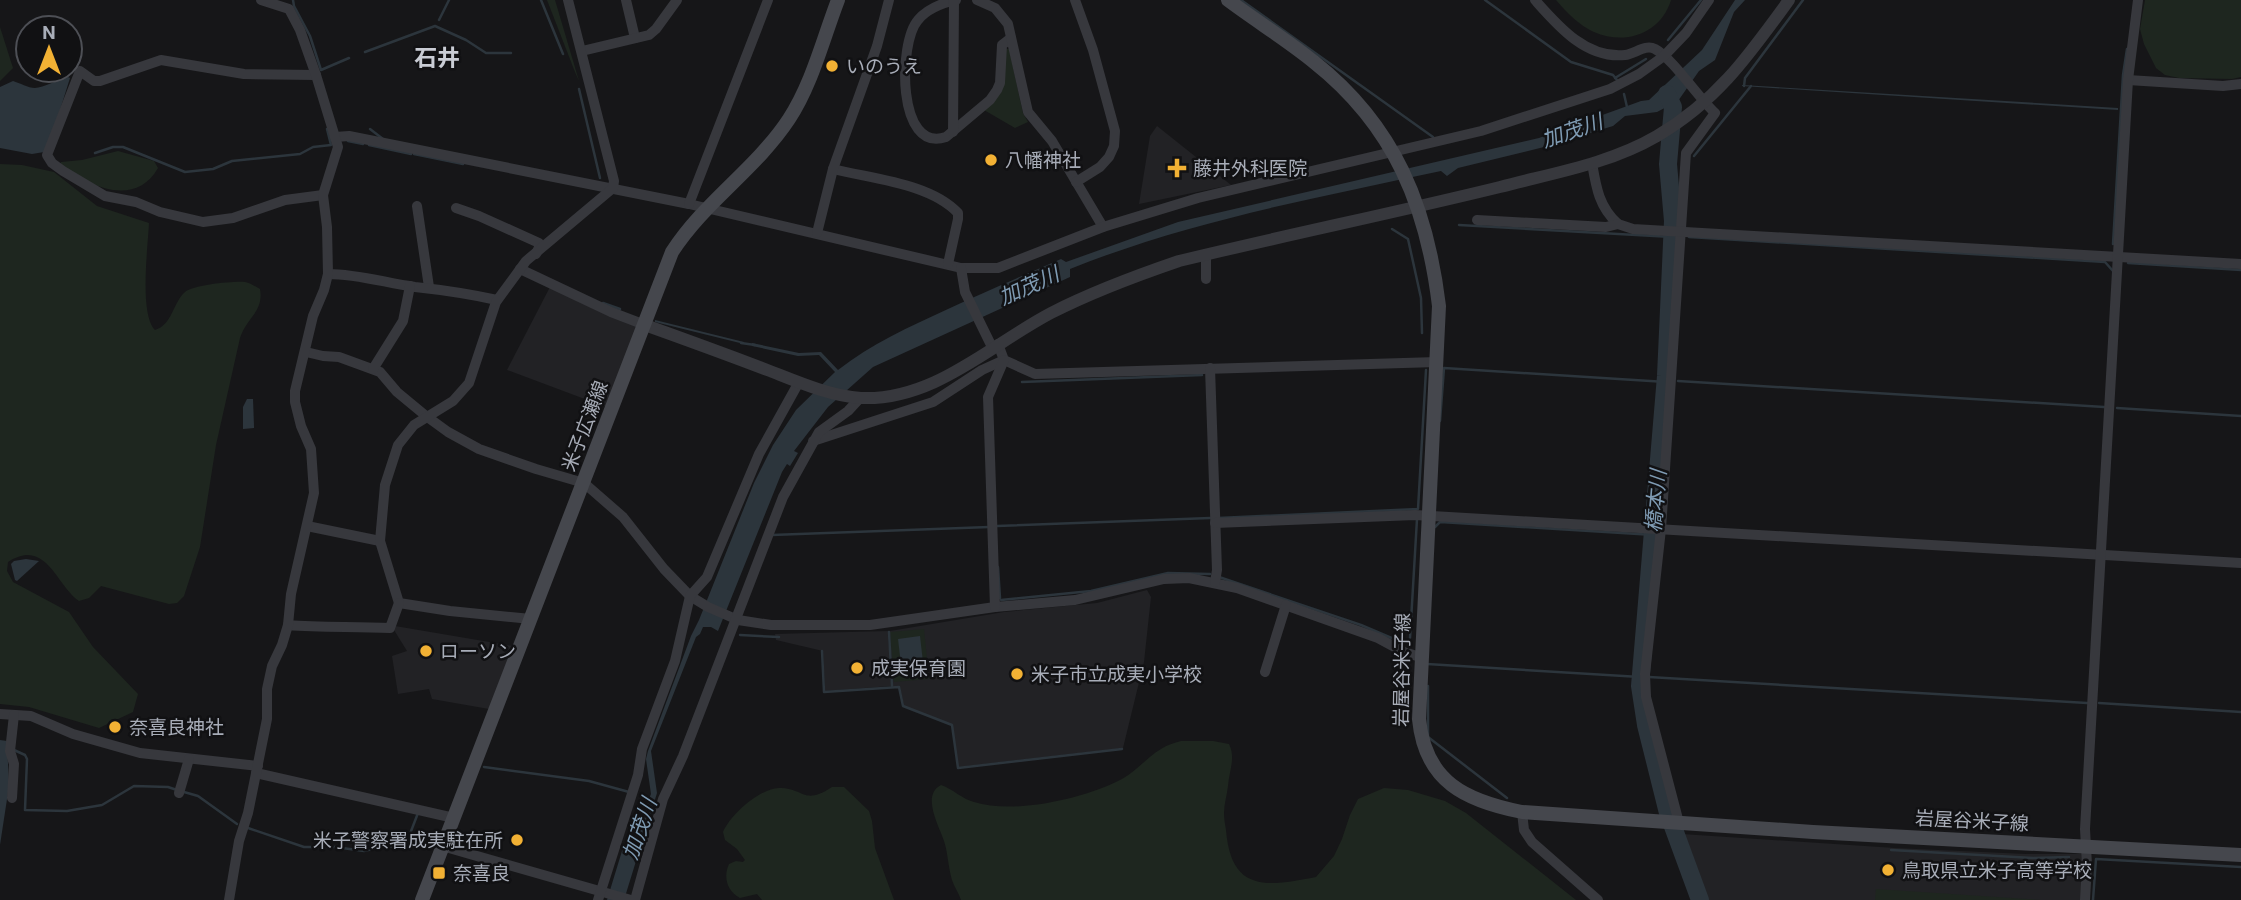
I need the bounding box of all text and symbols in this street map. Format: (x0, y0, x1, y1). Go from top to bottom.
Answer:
north arrow (14, 14, 84, 84)
text: N (42, 21, 56, 44)
district label: 石井 (414, 45, 460, 72)
place label: いのうえ (846, 55, 922, 78)
marker: いのうえ (824, 58, 840, 74)
water label: 加茂川 (1538, 109, 1608, 153)
place label: 八幡神社 (1005, 149, 1081, 172)
marker: 八幡神社 (983, 152, 999, 168)
place label: 藤井外科医院 (1193, 157, 1307, 180)
marker: 藤井外科医院 (1167, 158, 1187, 178)
water label: 加茂川 (995, 261, 1064, 310)
street label: 米子広瀬線 (557, 378, 613, 474)
water label: 橋本川 (1641, 467, 1671, 533)
street label: 岩屋谷米子線 (1390, 613, 1414, 727)
place label: ローソン (440, 640, 516, 663)
marker: ローソン (418, 643, 434, 659)
place label: 成実保育園 (871, 657, 966, 680)
marker: 成実保育園 (849, 660, 865, 676)
place label: 米子市立成実小学校 (1031, 663, 1202, 686)
marker: 米子市立成実小学校 (1009, 666, 1025, 682)
place label: 奈喜良神社 (129, 716, 224, 739)
marker: 奈喜良神社 (107, 719, 123, 735)
water label: 加茂川 (618, 793, 662, 863)
street label: 岩屋谷米子線 (1914, 807, 2030, 835)
place label: 米子警察署成実駐在所 (313, 829, 503, 852)
marker: 米子警察署成実駐在所 (509, 832, 525, 848)
place label: 鳥取県立米子高等学校 (1902, 859, 2092, 882)
place label: 奈喜良 (453, 862, 510, 885)
marker: 鳥取県立米子高等学校 (1880, 862, 1896, 878)
marker: 奈喜良 (431, 865, 447, 881)

